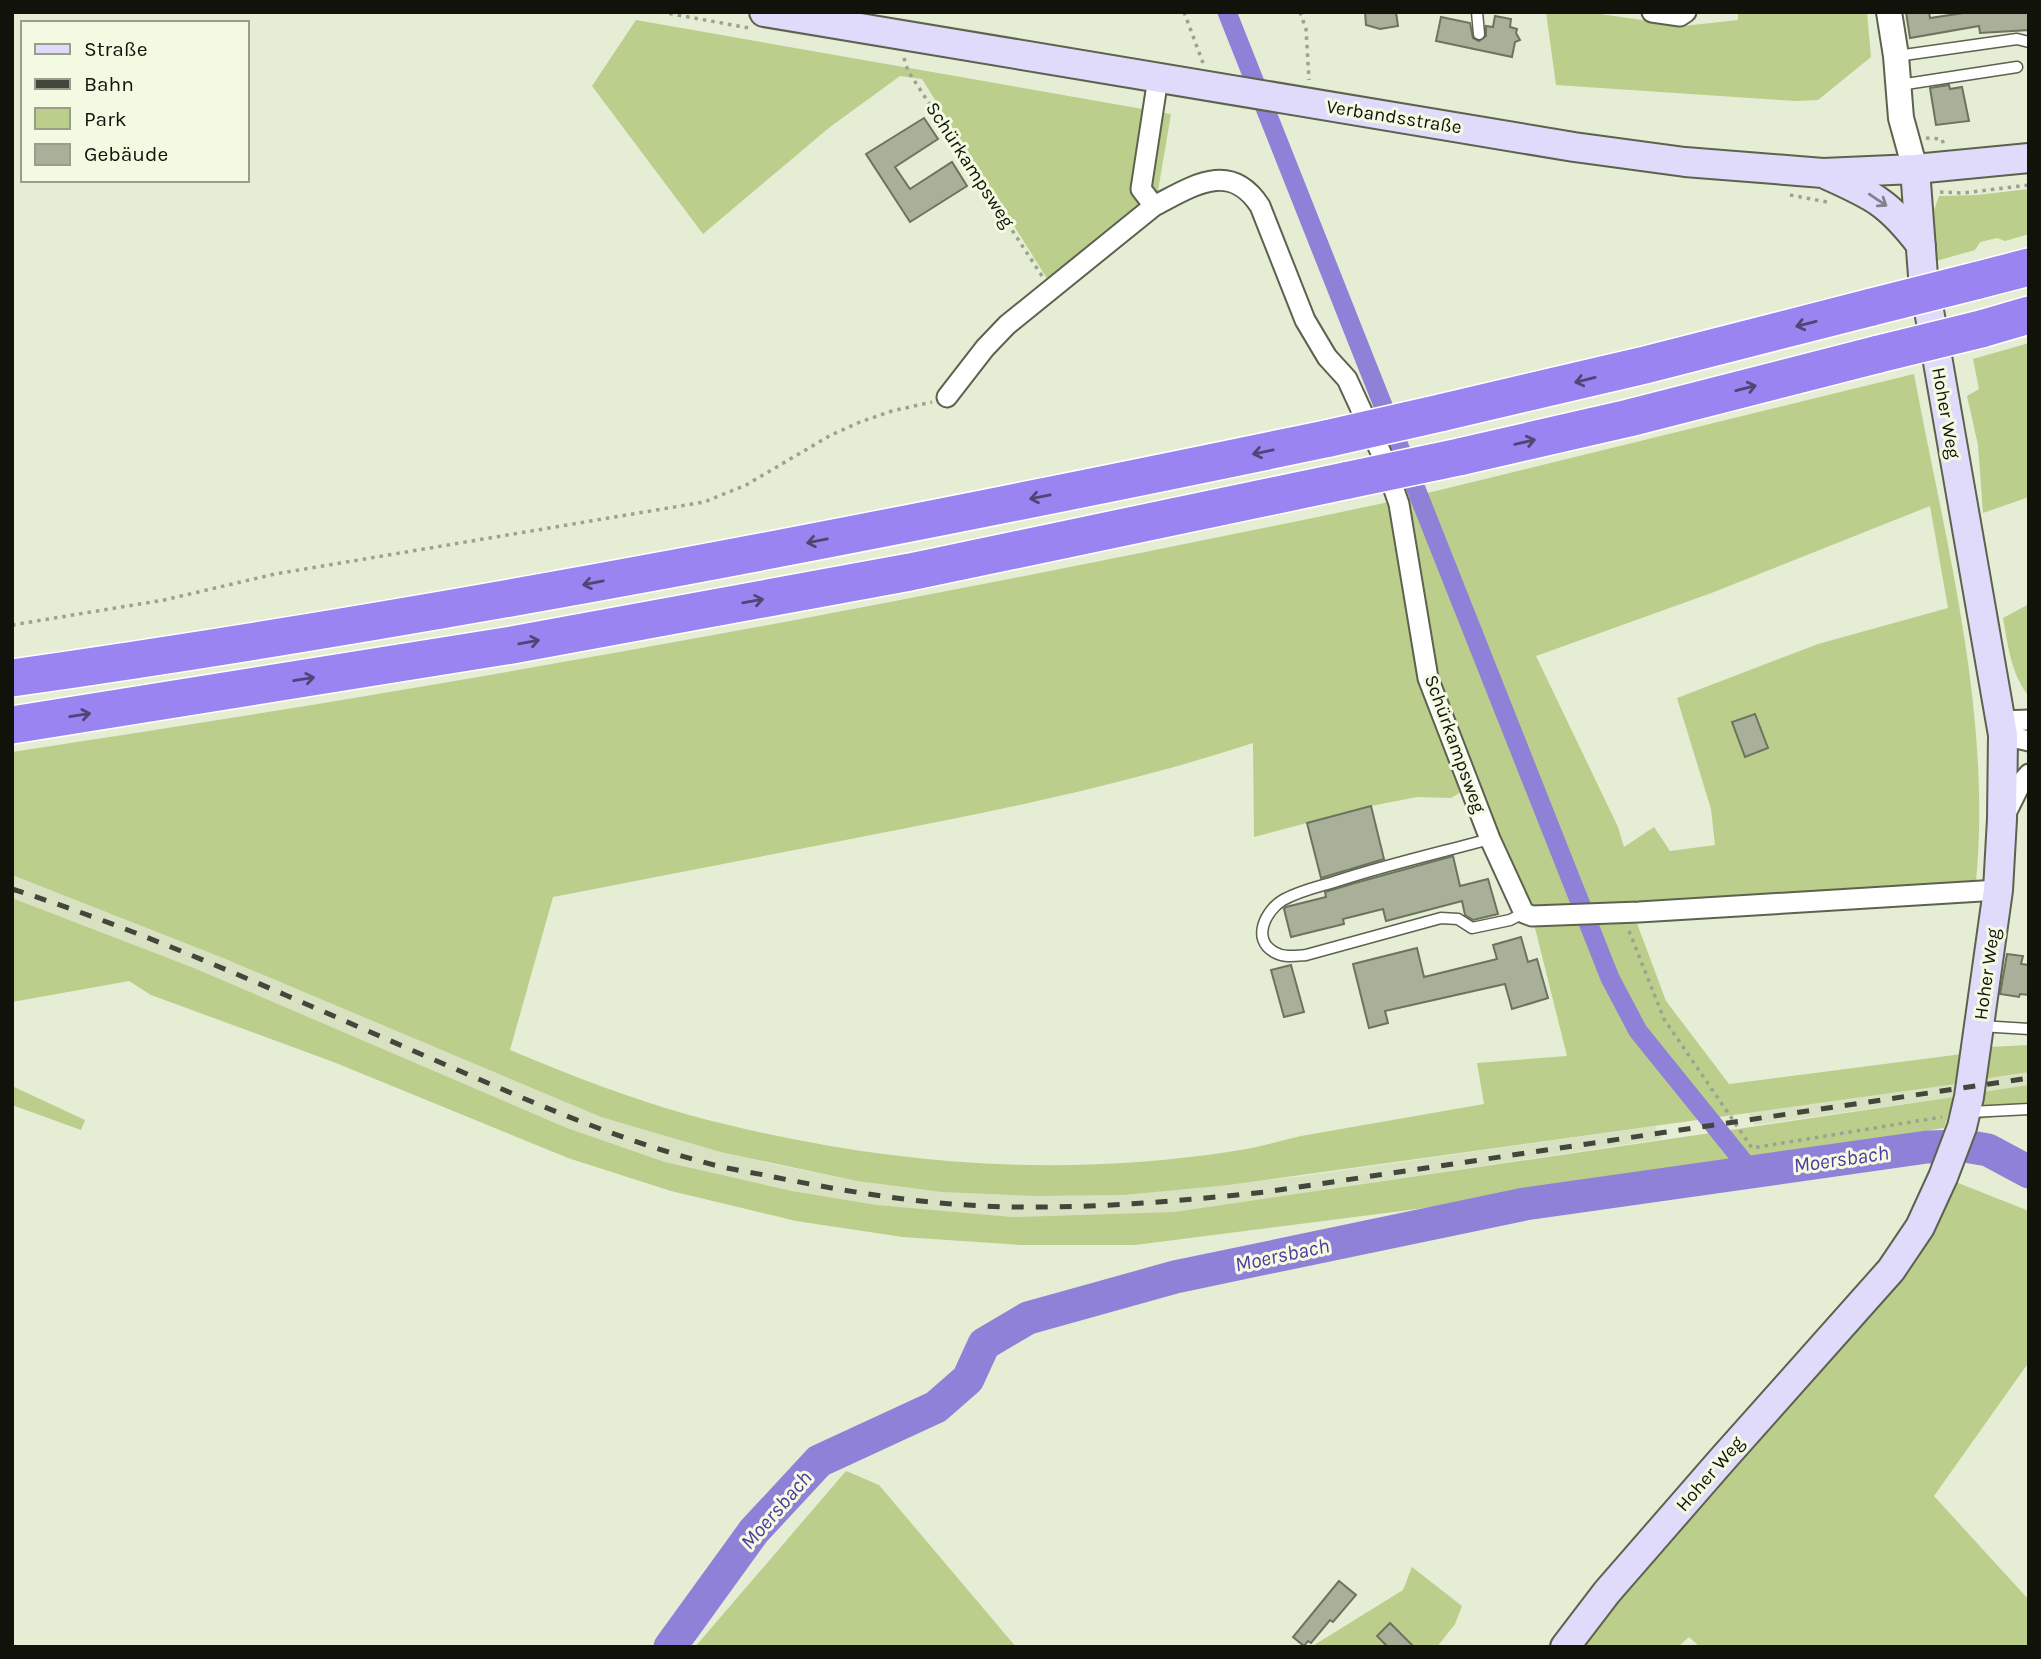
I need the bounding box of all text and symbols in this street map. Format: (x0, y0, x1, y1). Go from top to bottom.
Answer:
legend (21, 21, 248, 182)
text: Straße (84, 37, 147, 61)
text: Bahn (84, 72, 134, 96)
street label: Verbandsstraße (1325, 95, 1463, 139)
street label: Schürkampsweg (921, 98, 1019, 232)
text: Park (84, 107, 127, 131)
text: Gebäude (84, 142, 168, 166)
one-way arrow (1868, 193, 1887, 207)
one-way arrow (1795, 318, 1818, 331)
street label: Hoher Weg (1927, 366, 1965, 461)
one-way arrow (1574, 374, 1597, 387)
one-way arrow (1734, 381, 1757, 394)
one-way arrow (1513, 434, 1536, 448)
one-way arrow (1252, 445, 1275, 459)
one-way arrow (1029, 491, 1052, 505)
one-way arrow (806, 534, 829, 548)
one-way arrow (582, 577, 605, 590)
one-way arrow (741, 594, 764, 607)
one-way arrow (517, 635, 540, 648)
one-way arrow (292, 672, 315, 685)
street label: Schürkampsweg (1420, 672, 1490, 816)
one-way arrow (68, 708, 91, 721)
street label: Hoher Weg (1970, 926, 2004, 1021)
water label: Moersbach (1792, 1140, 1890, 1178)
water label: Moersbach (1233, 1233, 1331, 1277)
street label: Hoher Weg (1671, 1432, 1749, 1516)
water label: Moersbach (735, 1466, 817, 1554)

